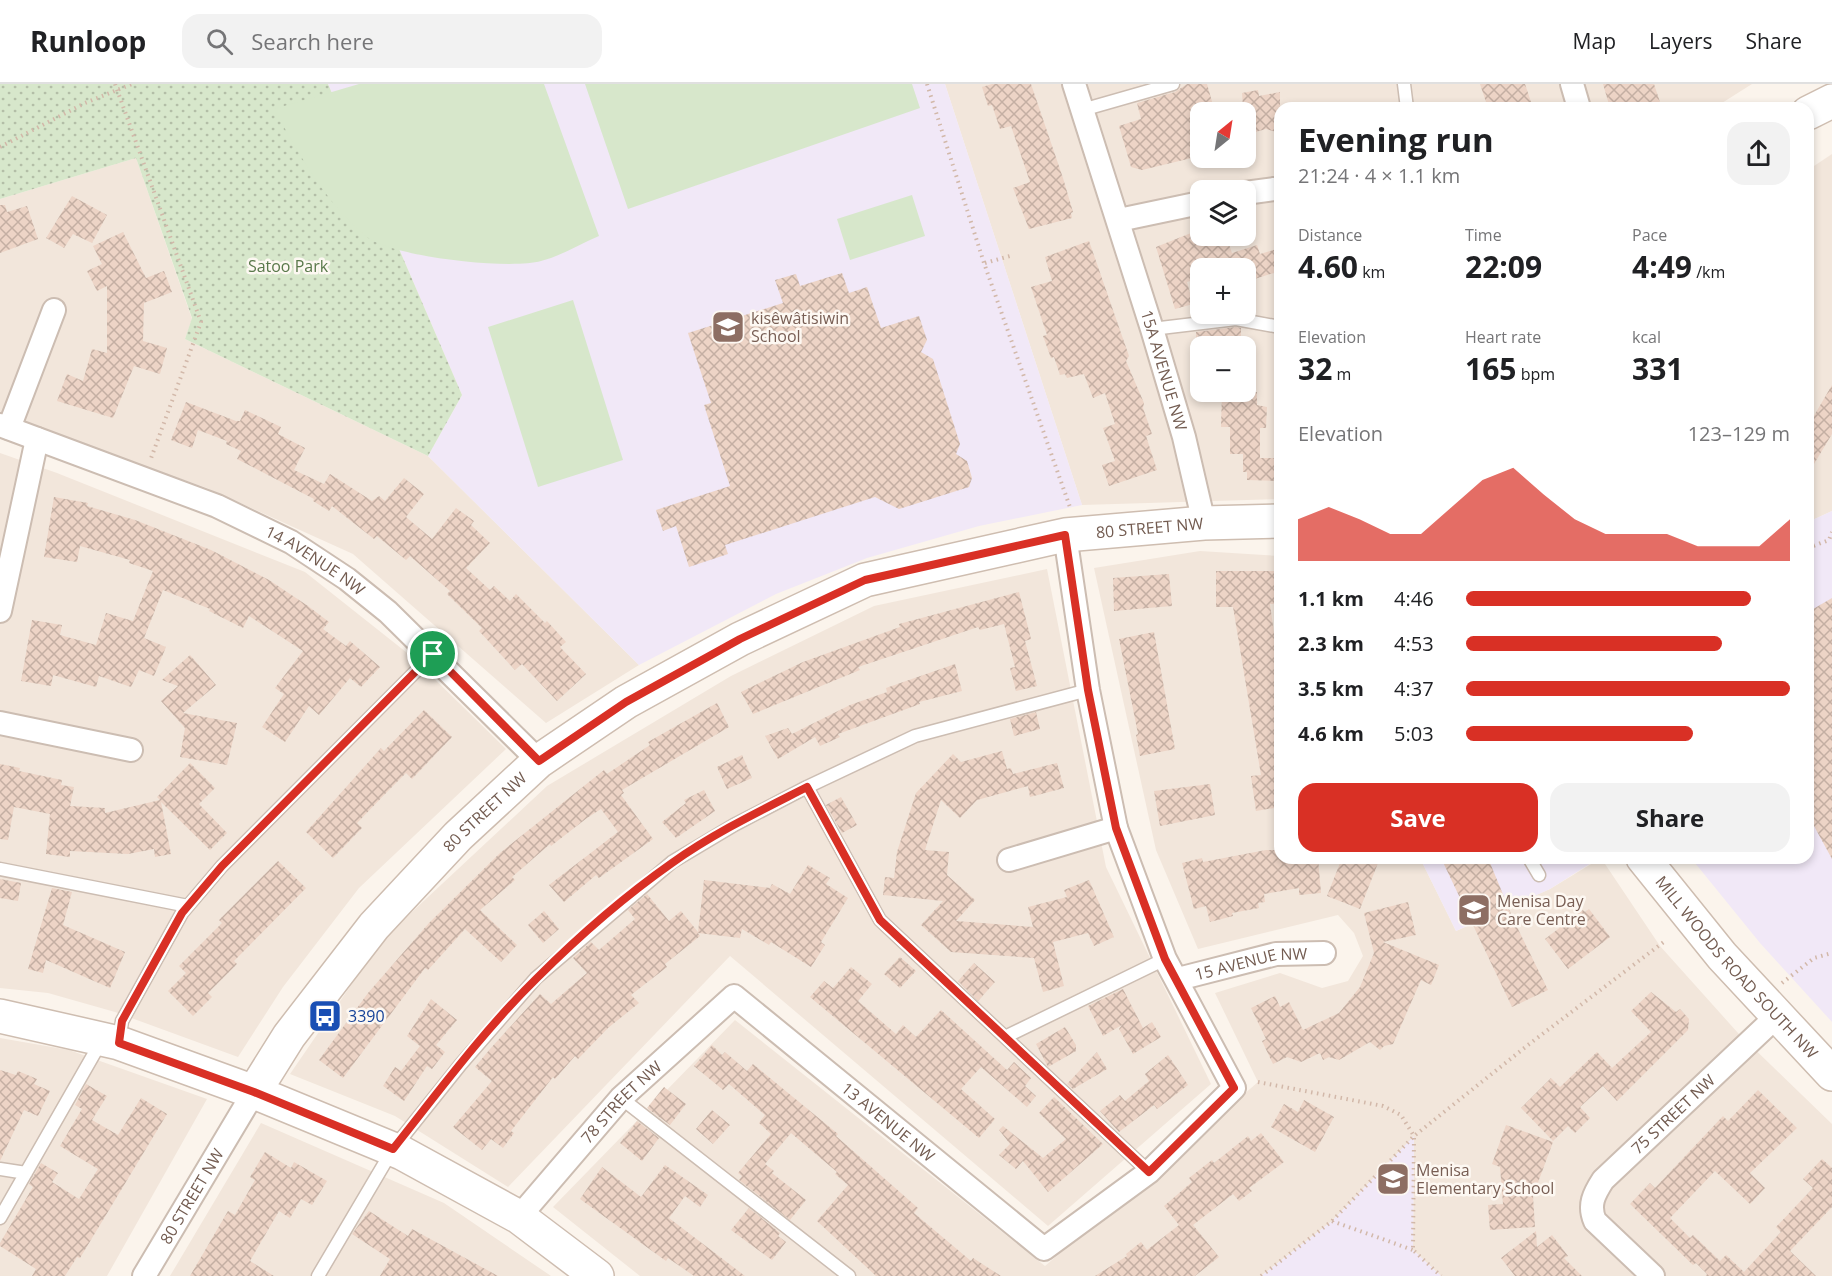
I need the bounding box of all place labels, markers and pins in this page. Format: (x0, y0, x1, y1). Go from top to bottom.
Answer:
place label: kisêwâtisiwin School (751, 307, 849, 347)
school or university icon: kisêwâtisiwin School (710, 309, 746, 345)
pin (407, 628, 458, 679)
place label: Menisa Day Care Centre (1497, 890, 1586, 930)
school or university icon: Menisa Day Care Centre (1456, 892, 1492, 928)
bus stop icon: 3390 (307, 998, 343, 1034)
place label: 3390 (348, 1005, 385, 1027)
place label: Menisa Elementary School (1416, 1159, 1554, 1199)
school or university icon: Menisa Elementary School (1375, 1161, 1411, 1197)

